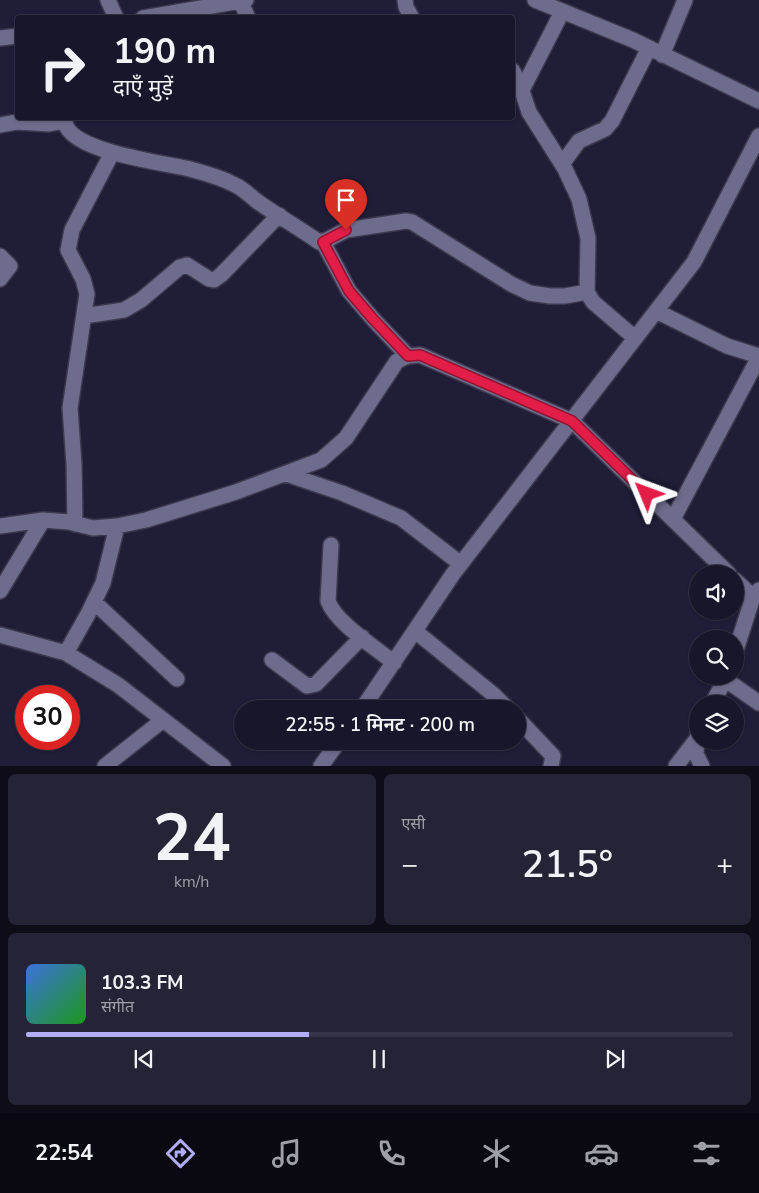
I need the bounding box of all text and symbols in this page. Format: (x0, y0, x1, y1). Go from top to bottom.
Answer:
text: 190 m (113, 28, 216, 75)
icon: right (30, 35, 95, 100)
text: दाएँ मुड़ें (113, 73, 173, 103)
pin (325, 179, 367, 230)
icon: arrive (332, 186, 360, 214)
position arrow (620, 467, 672, 519)
map controls (689, 565, 744, 750)
button: sound (689, 565, 744, 620)
button: search (689, 630, 744, 685)
speed limit sign: 30 (15, 685, 80, 750)
button: layers (689, 695, 744, 750)
text: 22:55 · 1 मिनट · 200 m (285, 712, 475, 738)
text: 24 (153, 794, 231, 883)
text: एसी (402, 813, 425, 835)
text: 21.5° (521, 839, 613, 890)
text: − (402, 846, 418, 884)
text: + (716, 846, 733, 884)
text: km/h (174, 871, 209, 893)
text: 103.3 FM (101, 970, 184, 996)
text: संगीत (101, 996, 134, 1018)
icon: previous (130, 1045, 158, 1073)
icon: pause (365, 1045, 393, 1073)
icon: next (601, 1045, 629, 1073)
icon: directions (163, 1136, 198, 1171)
icon: music (269, 1136, 304, 1171)
icon: phone (374, 1136, 409, 1171)
icon: climate (479, 1136, 514, 1171)
icon: car (584, 1136, 619, 1171)
icon: filters (689, 1136, 724, 1171)
text: 22:54 (35, 1138, 93, 1168)

